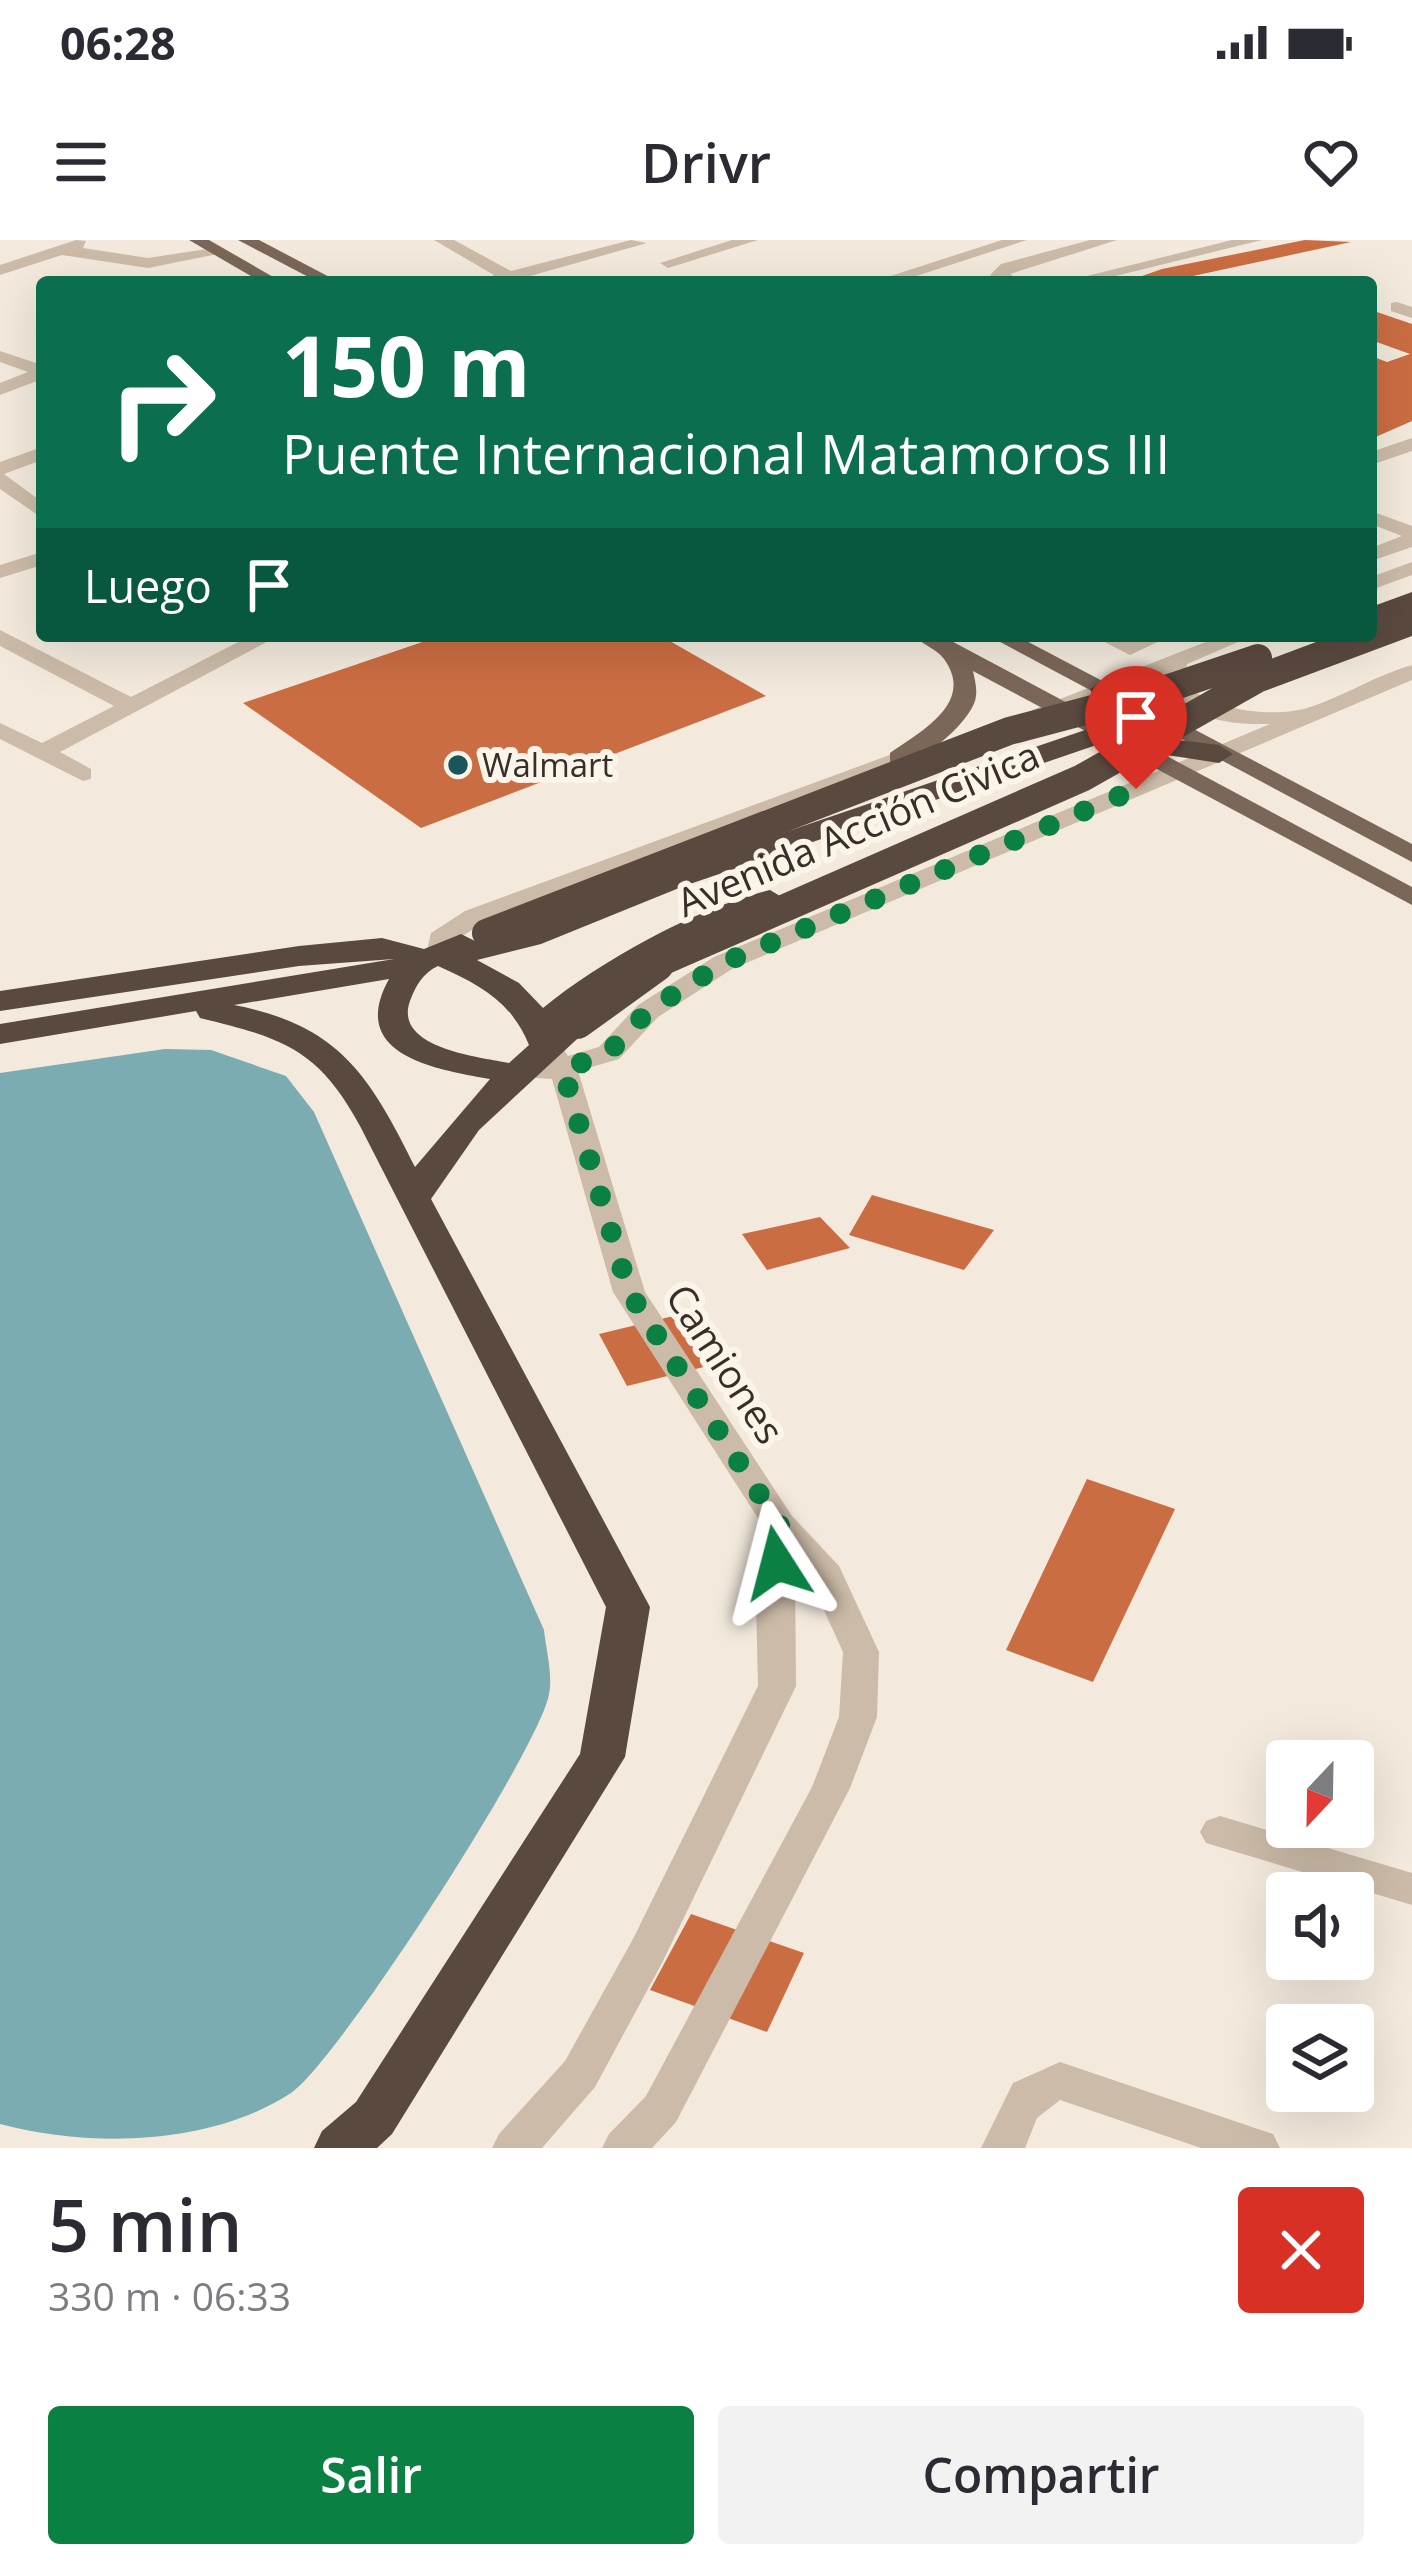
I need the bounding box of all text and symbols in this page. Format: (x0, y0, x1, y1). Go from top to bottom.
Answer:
text: 06:28 (60, 12, 176, 73)
text: Drivr (641, 125, 771, 199)
icon: menu (48, 129, 114, 195)
icon: heart (1298, 129, 1364, 195)
text: 150 m (282, 307, 530, 422)
icon: right (84, 324, 240, 480)
text: Puente Internacional Matamoros III (282, 416, 1170, 490)
icon: arrive (236, 552, 302, 618)
text: Luego (84, 555, 212, 616)
pin (1085, 666, 1187, 789)
icon: arrive (1103, 684, 1169, 750)
street label: Avenida Acción Civica (668, 727, 1047, 928)
place label: Walmart (482, 742, 613, 787)
marker: Walmart (445, 752, 471, 778)
street label: Camiones (655, 1273, 798, 1453)
position arrow (714, 1500, 840, 1626)
north arrow (1266, 1740, 1374, 1848)
map controls (1266, 1740, 1374, 2112)
button: sound (1266, 1872, 1374, 1980)
button: layers (1266, 2004, 1374, 2112)
text: 5 min (48, 2175, 242, 2273)
button: close (1238, 2187, 1364, 2313)
text: 330 m · 06:33 (48, 2269, 291, 2322)
button: Salir (48, 2406, 694, 2544)
button: Compartir (718, 2406, 1364, 2544)

